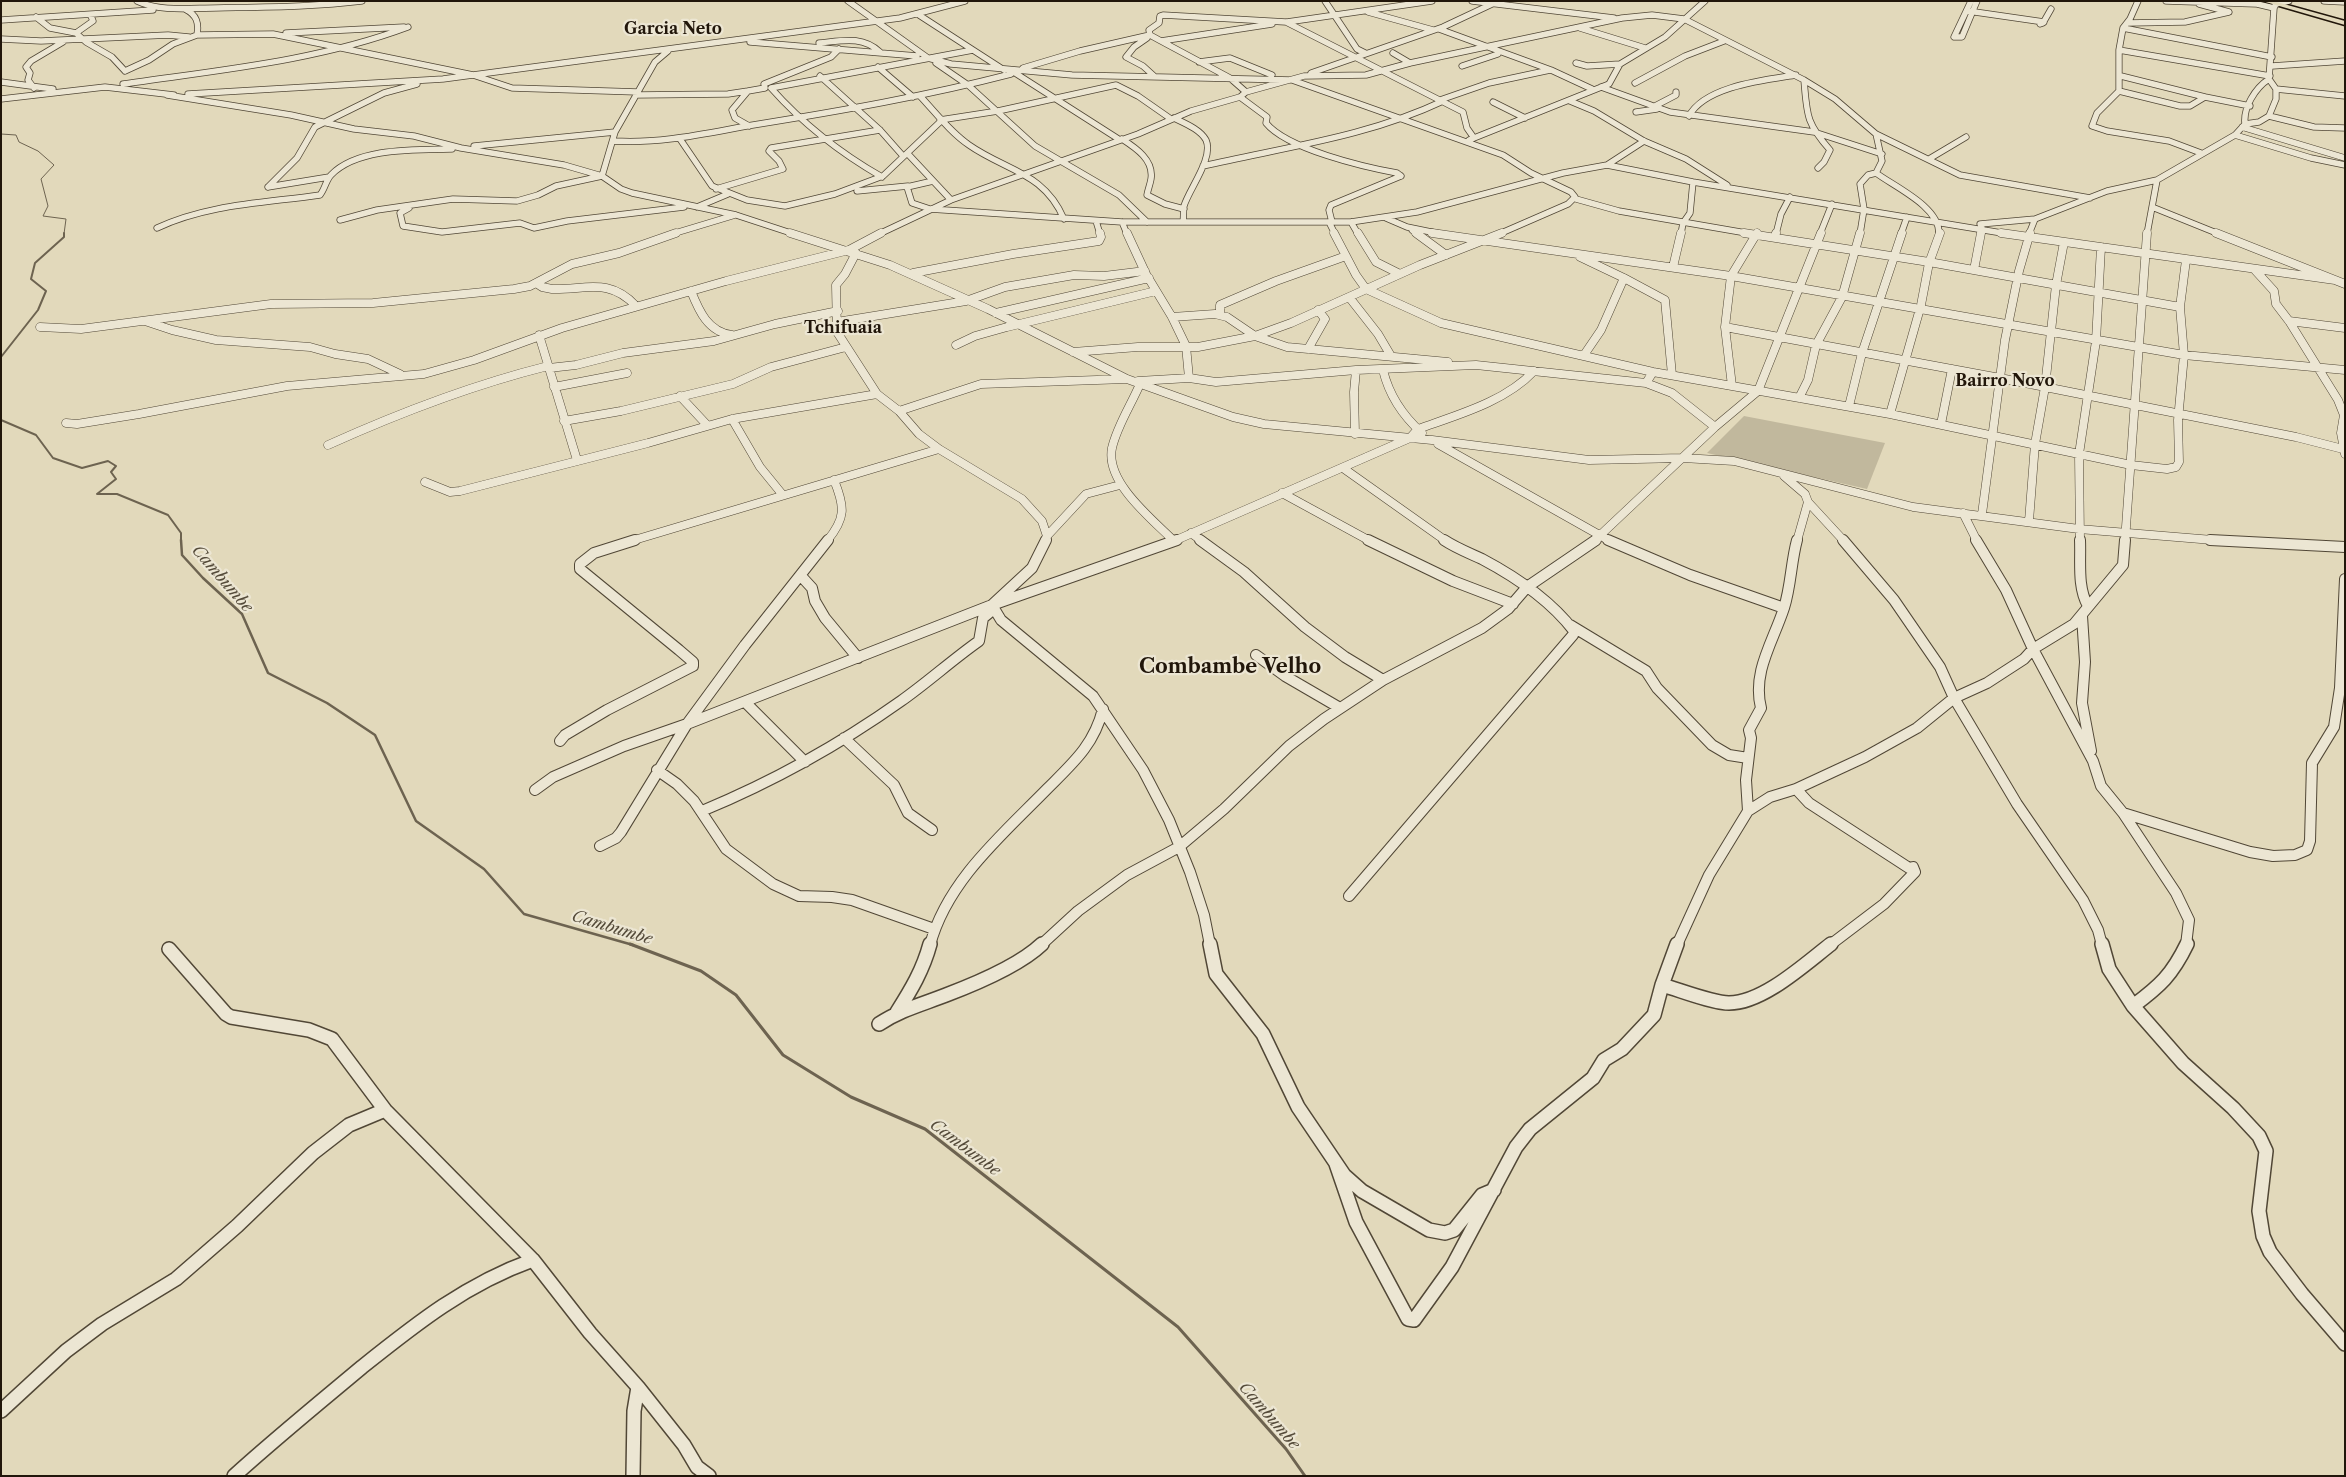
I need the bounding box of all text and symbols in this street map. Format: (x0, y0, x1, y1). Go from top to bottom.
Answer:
district label: Garcia Neto (624, 19, 722, 39)
district label: Tchifuaia (804, 318, 882, 338)
district label: Bairro Novo (1955, 371, 2055, 391)
water label: Cambumbe (187, 541, 257, 617)
district label: Combambe Velho (1139, 655, 1321, 679)
water label: Cambumbe (569, 907, 655, 949)
water label: Cambumbe (926, 1115, 1004, 1181)
water label: Cambumbe (1234, 1378, 1304, 1454)

